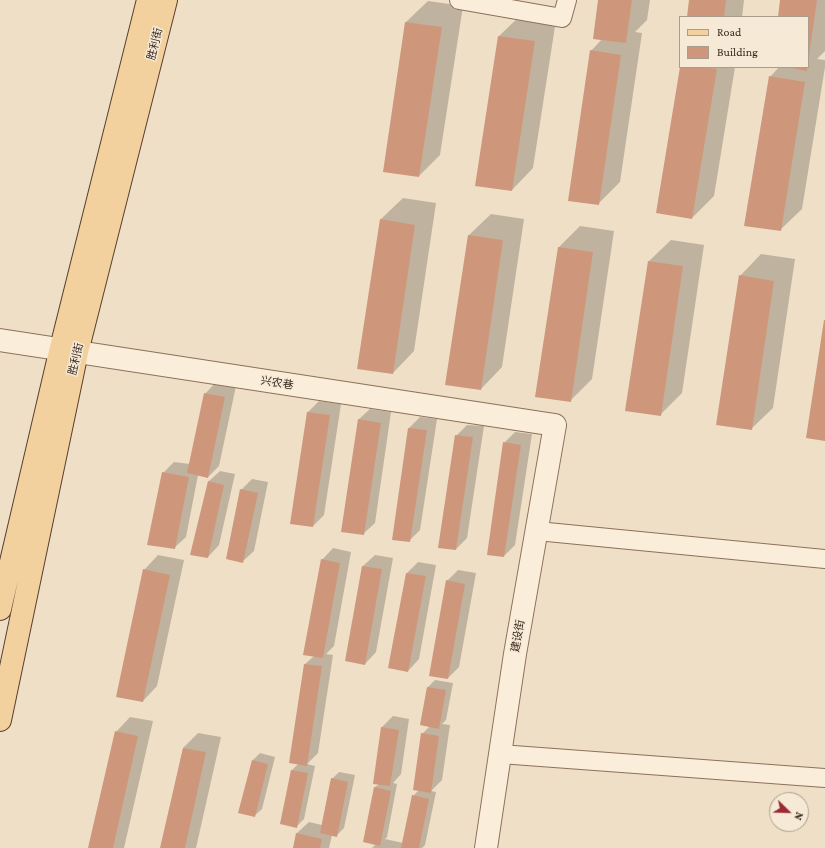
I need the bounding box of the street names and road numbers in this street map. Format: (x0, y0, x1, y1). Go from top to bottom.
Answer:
street label: 胜利街 (145, 26, 165, 62)
street label: 胜利街 (66, 341, 86, 377)
street label: 兴农巷 (260, 374, 294, 392)
street label: 建设街 (509, 619, 527, 653)

